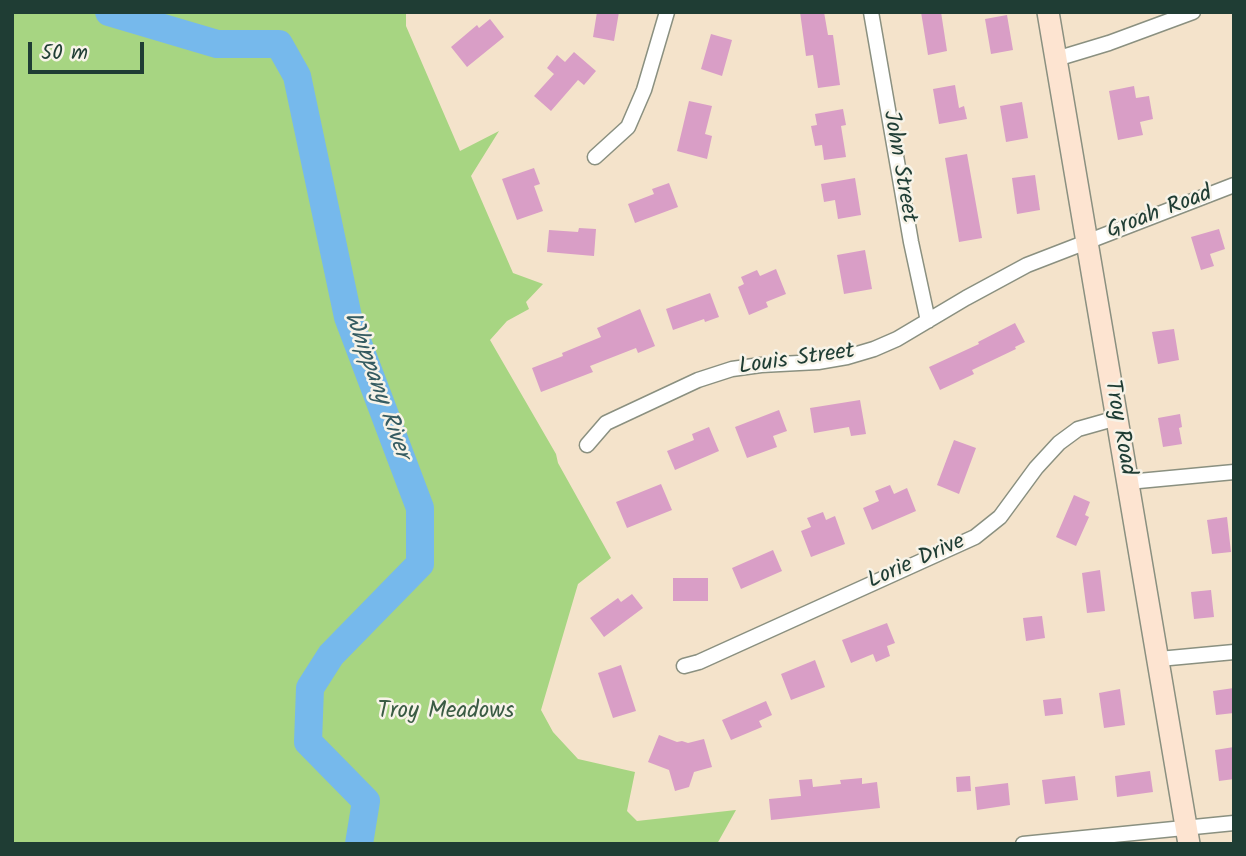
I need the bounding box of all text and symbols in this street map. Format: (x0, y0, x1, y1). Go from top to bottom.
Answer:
scale bar (32, 28, 147, 72)
text: 50 m (41, 37, 88, 70)
street label: John Street (875, 109, 921, 225)
street label: Groah Road (1103, 181, 1217, 247)
water label: Whippany River (335, 309, 415, 463)
street label: Louis Street (737, 339, 857, 383)
street label: Troy Road (1096, 378, 1140, 478)
street label: Lorie Drive (864, 529, 970, 597)
park label: Troy Meadows (378, 699, 514, 727)

